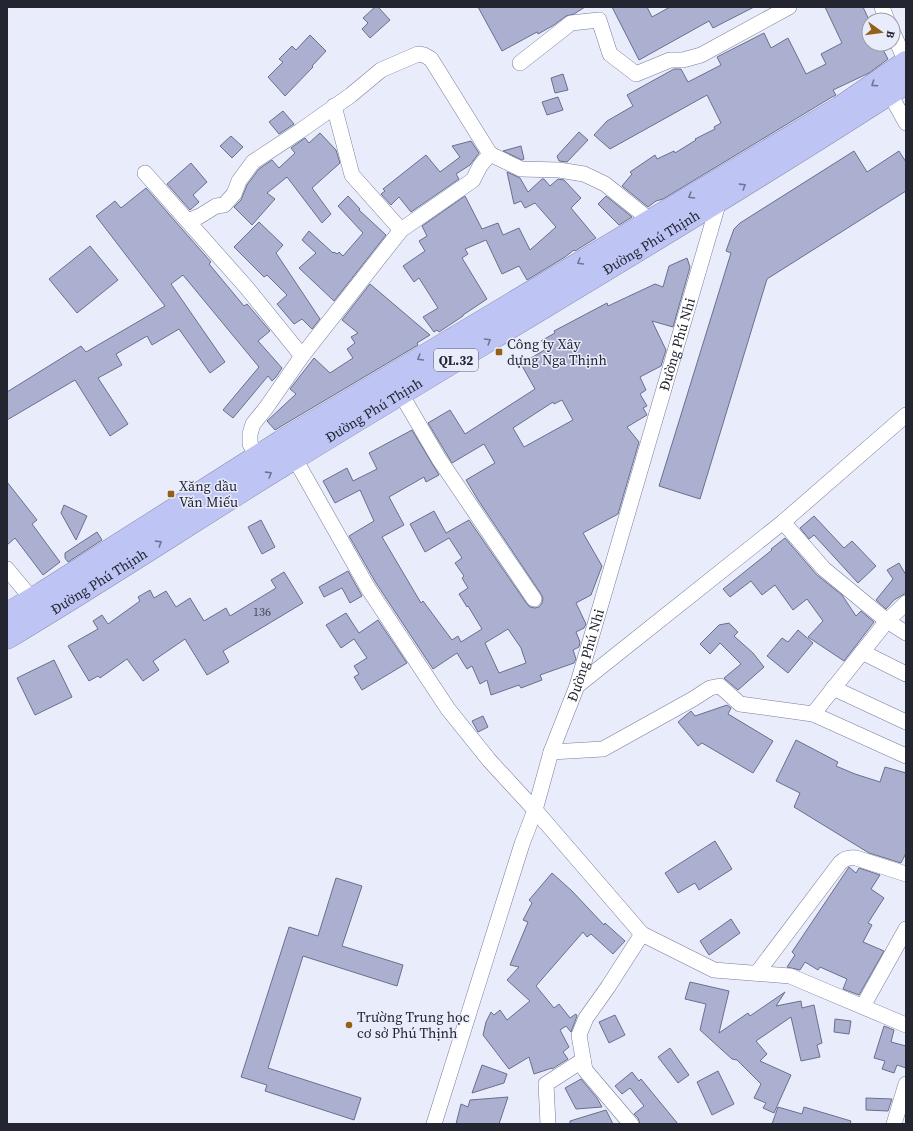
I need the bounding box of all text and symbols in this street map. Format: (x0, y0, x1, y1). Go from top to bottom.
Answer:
north arrow (861, 12, 901, 52)
text: B (882, 29, 898, 40)
one-way arrow (871, 79, 878, 87)
one-way arrow (739, 184, 746, 191)
one-way arrow (688, 191, 695, 198)
street label: Đường Phú Thịnh (599, 205, 704, 280)
one-way arrow (577, 258, 584, 265)
street label: Đường Phú Nhi (654, 296, 700, 393)
place label: Công ty Xây dựng Nga Thịnh (507, 334, 607, 370)
one-way arrow (484, 339, 491, 346)
marker: Công ty Xây dựng Nga Thịnh (494, 347, 504, 357)
road number: QL.32 (434, 349, 478, 371)
one-way arrow (417, 353, 424, 361)
street label: Đường Phú Thịnh (321, 373, 426, 447)
one-way arrow (265, 472, 272, 479)
place label: Xăng dầu Văn Miếu (179, 476, 238, 512)
marker: Xăng dầu Văn Miếu (166, 489, 176, 499)
one-way arrow (155, 541, 162, 548)
street label: Đường Phú Thịnh (47, 543, 151, 619)
house number: 136 (253, 604, 271, 620)
street label: Đường Phú Nhi (562, 607, 609, 704)
place label: Trường Trung học cơ sở Phú Thịnh (357, 1007, 470, 1043)
marker: Trường Trung học cơ sở Phú Thịnh (344, 1020, 354, 1030)

